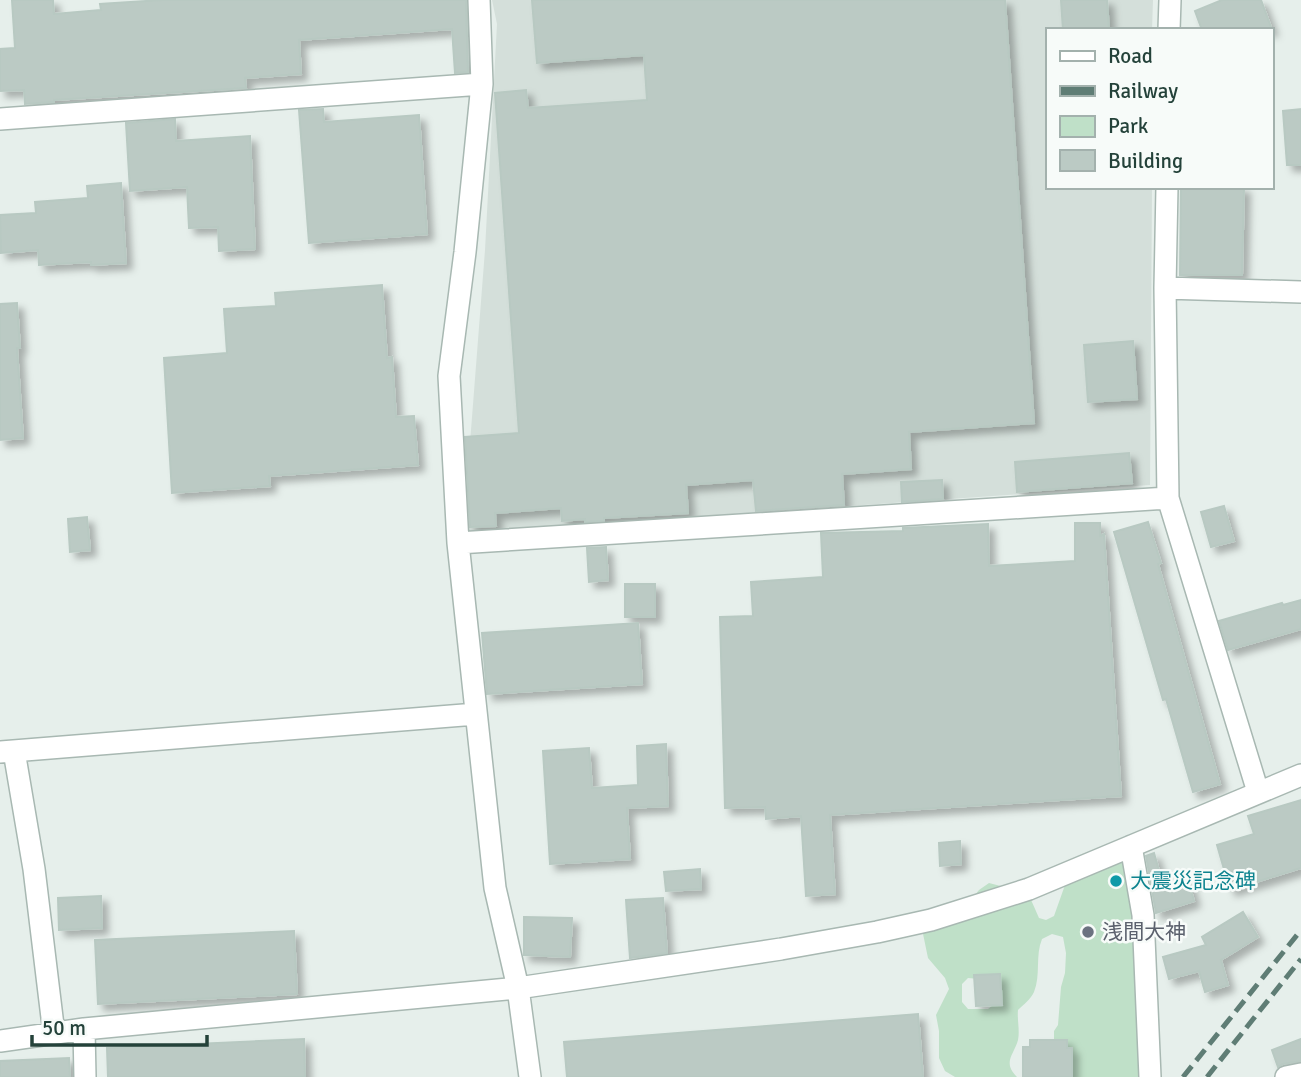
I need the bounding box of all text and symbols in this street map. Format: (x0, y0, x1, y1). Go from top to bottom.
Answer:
legend (1046, 28, 1273, 189)
text: Road (1108, 43, 1153, 69)
text: Railway (1108, 78, 1178, 104)
text: Park (1108, 113, 1149, 139)
text: Building (1108, 148, 1183, 174)
place label: 大震災記念碑 (1130, 868, 1256, 894)
marker: 大震災記念碑 (1108, 873, 1124, 889)
place label: 浅間大神 (1102, 919, 1186, 945)
marker: 浅間大神 (1080, 924, 1096, 940)
scale bar (32, 1004, 206, 1048)
text: 50 m (42, 1015, 86, 1041)

